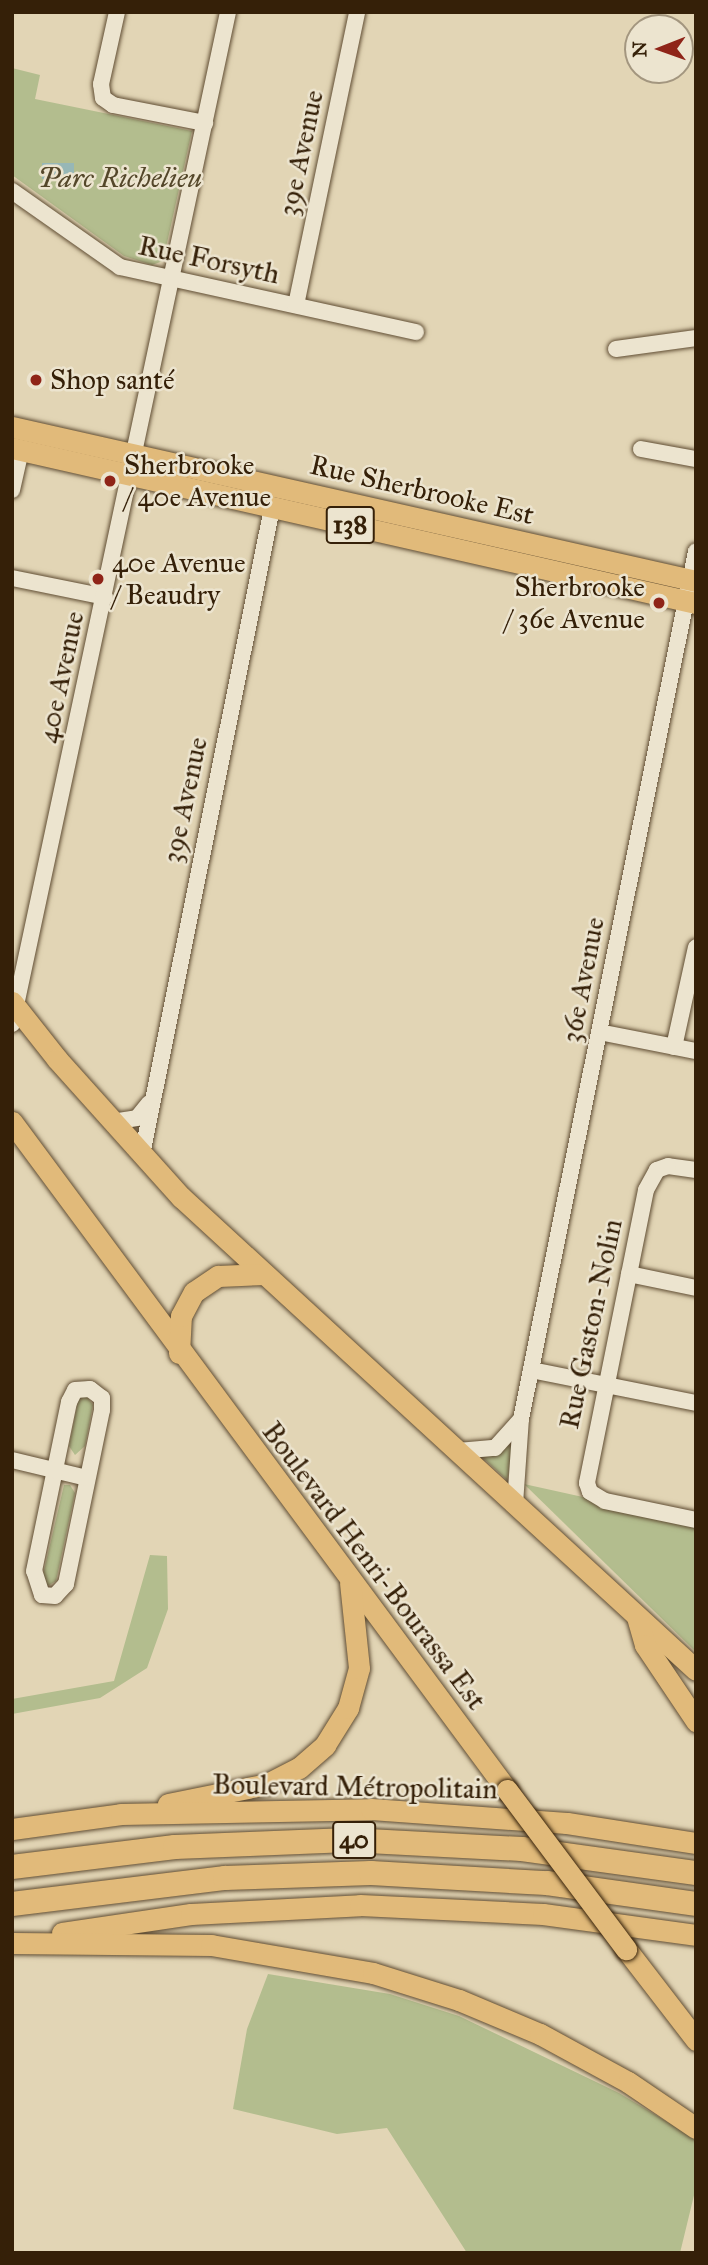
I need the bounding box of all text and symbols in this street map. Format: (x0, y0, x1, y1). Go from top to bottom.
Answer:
north arrow (624, 14, 694, 84)
text: N (628, 41, 651, 58)
street label: 39e Avenue (271, 87, 331, 219)
park label: Parc Richelieu (38, 161, 202, 195)
street label: Rue Forsyth (135, 229, 283, 291)
place label: Shop santé (50, 363, 175, 397)
marker: Shop santé (28, 372, 44, 388)
place label: Sherbrooke / 40e Avenue (124, 448, 271, 514)
street label: Rue Sherbrooke Est (307, 448, 537, 532)
marker: Sherbrooke / 40e Avenue (102, 473, 118, 489)
road number: 138 (326, 503, 374, 548)
place label: 40e Avenue / Beaudry (112, 546, 246, 612)
place label: Sherbrooke / 36e Avenue (504, 570, 645, 636)
marker: 40e Avenue / Beaudry (90, 571, 106, 587)
marker: Sherbrooke / 36e Avenue (651, 595, 667, 611)
street label: 40e Avenue (31, 608, 91, 746)
street label: 39e Avenue (155, 734, 215, 866)
street label: 36e Avenue (554, 914, 612, 1046)
street label: Rue Gaston-Nolin (552, 1216, 630, 1432)
street label: Boulevard Henri-Bourassa Est (255, 1416, 493, 1716)
street label: Boulevard Métropolitain (212, 1768, 498, 1806)
road number: 40 (331, 1817, 377, 1862)

